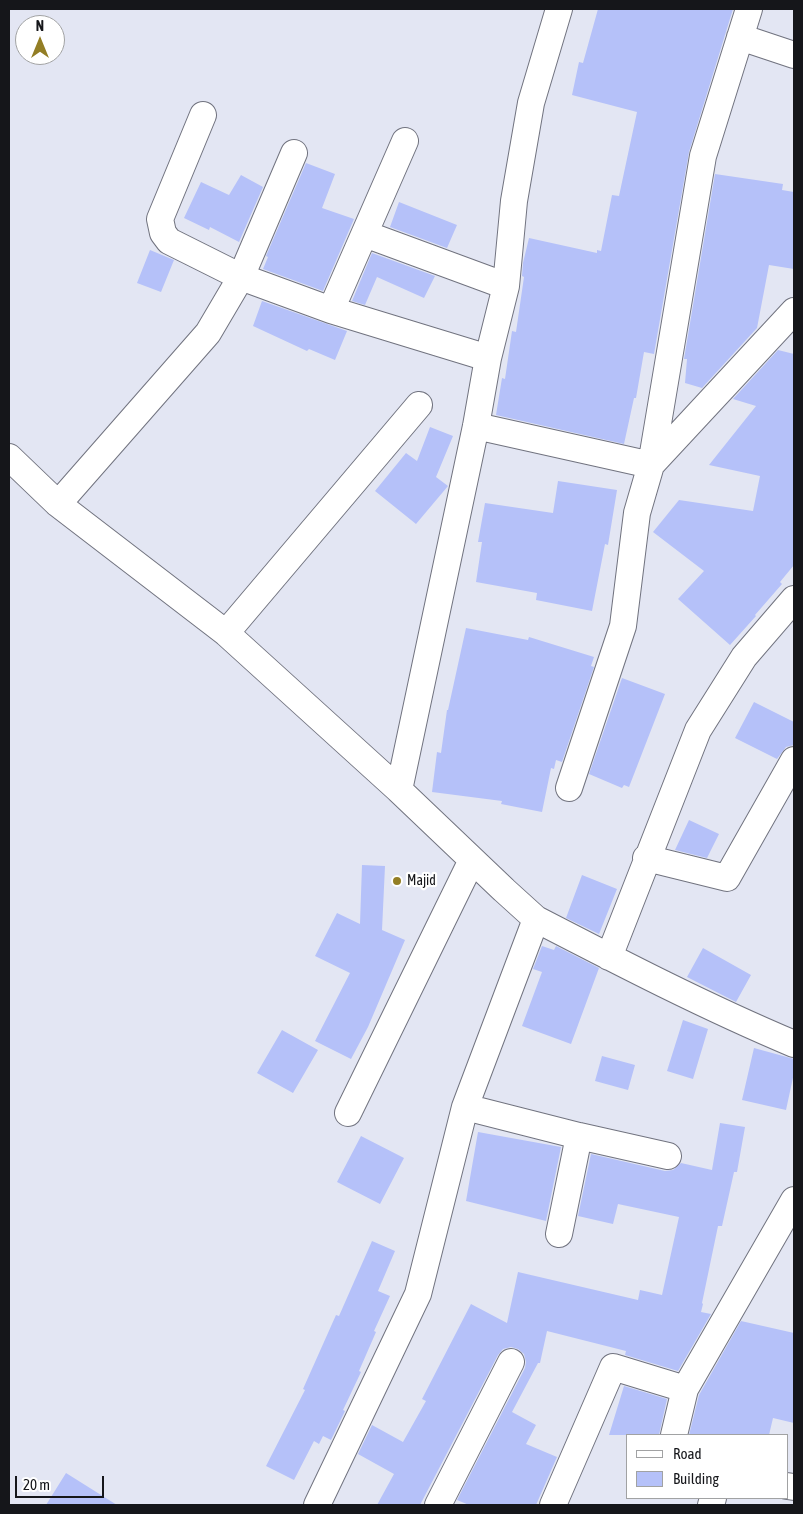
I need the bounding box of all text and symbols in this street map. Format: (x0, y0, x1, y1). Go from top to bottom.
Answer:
north arrow (15, 15, 65, 65)
text: N (36, 18, 44, 34)
place label: Majid (407, 873, 436, 889)
marker: Majid (391, 875, 403, 887)
legend (626, 1434, 788, 1499)
text: Road (673, 1445, 702, 1462)
scale bar (18, 1466, 106, 1498)
text: Building (673, 1470, 719, 1487)
text: 20 m (23, 1476, 50, 1493)

